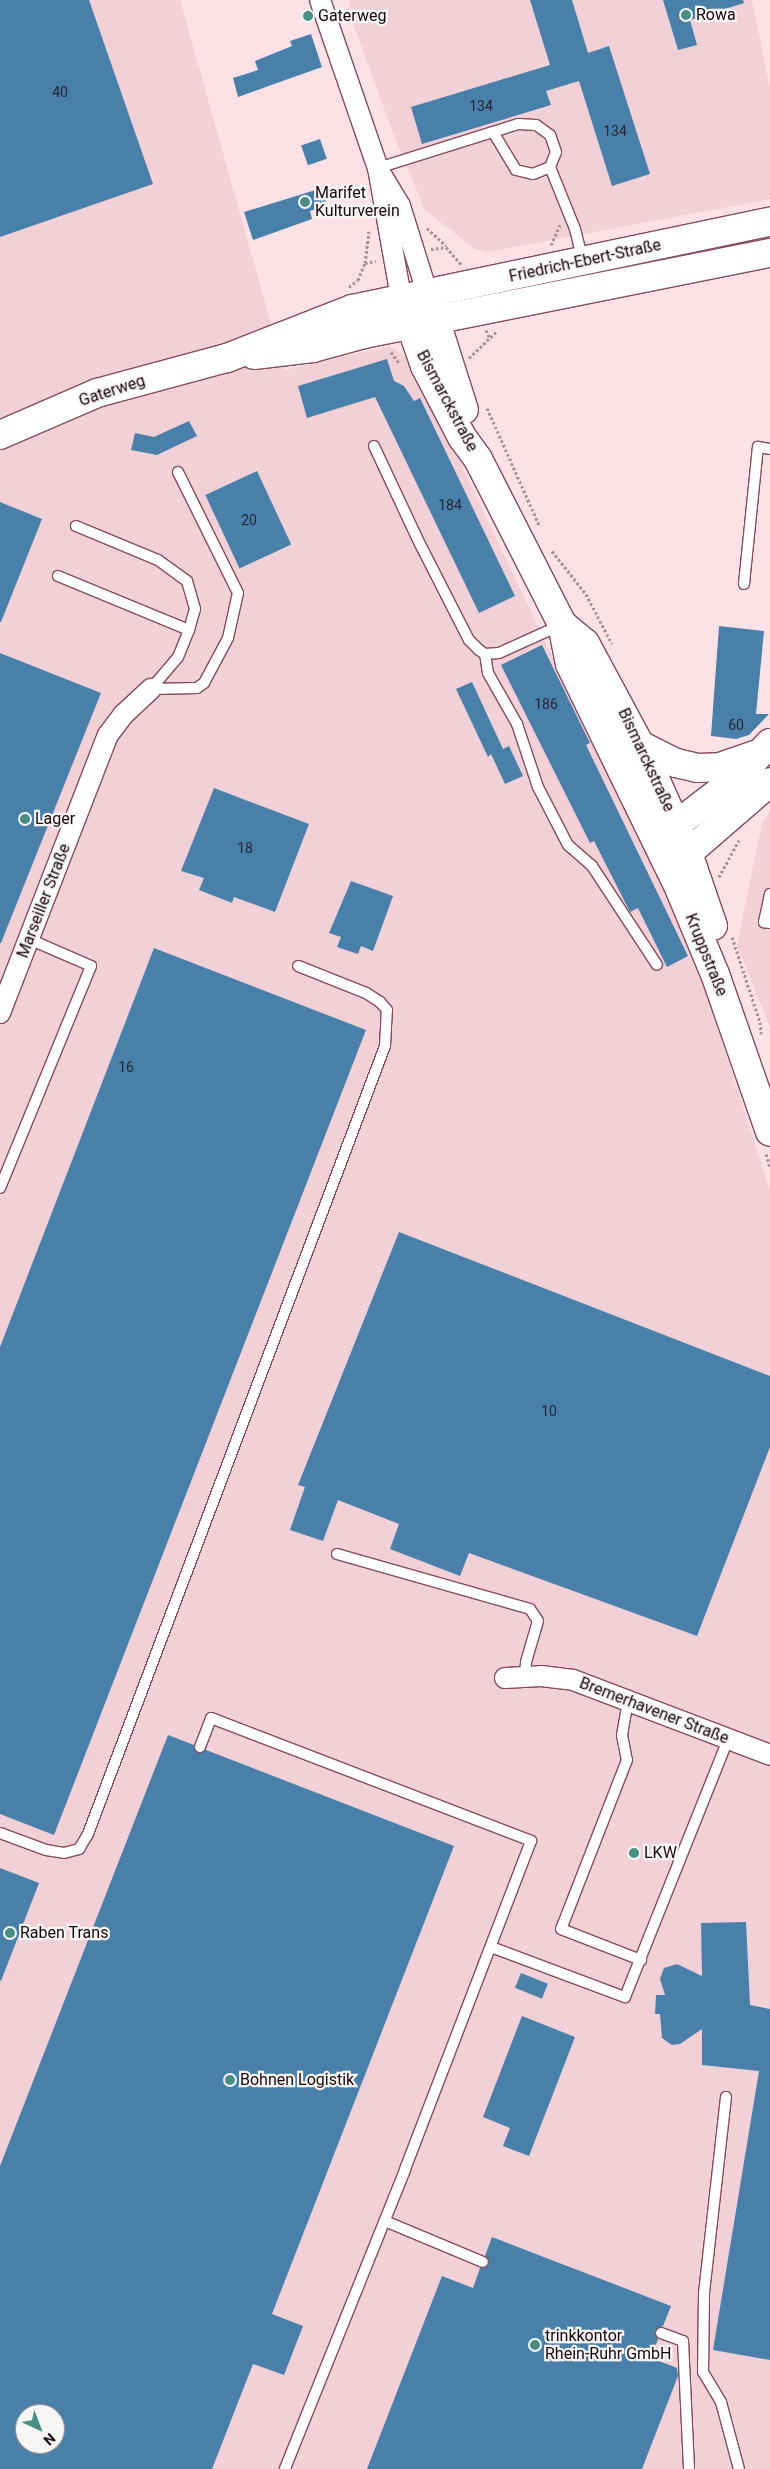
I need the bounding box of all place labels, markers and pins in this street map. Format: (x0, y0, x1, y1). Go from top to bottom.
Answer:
place label: Rowa (696, 5, 736, 25)
place label: Gaterweg (318, 6, 386, 26)
marker: Rowa (680, 9, 692, 21)
marker: Gaterweg (302, 10, 314, 22)
place label: Marifet Kulturverein (315, 183, 400, 221)
marker: Marifet Kulturverein (299, 196, 311, 208)
place label: Lager (35, 809, 75, 829)
marker: Lager (19, 813, 31, 825)
place label: LKW (644, 1843, 677, 1863)
marker: LKW (628, 1847, 640, 1859)
place label: Raben Trans (20, 1923, 109, 1943)
marker: Raben Trans (4, 1927, 16, 1939)
place label: Bohnen Logistik (240, 2070, 354, 2090)
marker: Bohnen Logistik (224, 2074, 236, 2086)
place label: trinkkontor Rhein-Ruhr GmbH (545, 2326, 672, 2364)
marker: trinkkontor Rhein-Ruhr GmbH (529, 2339, 541, 2351)

